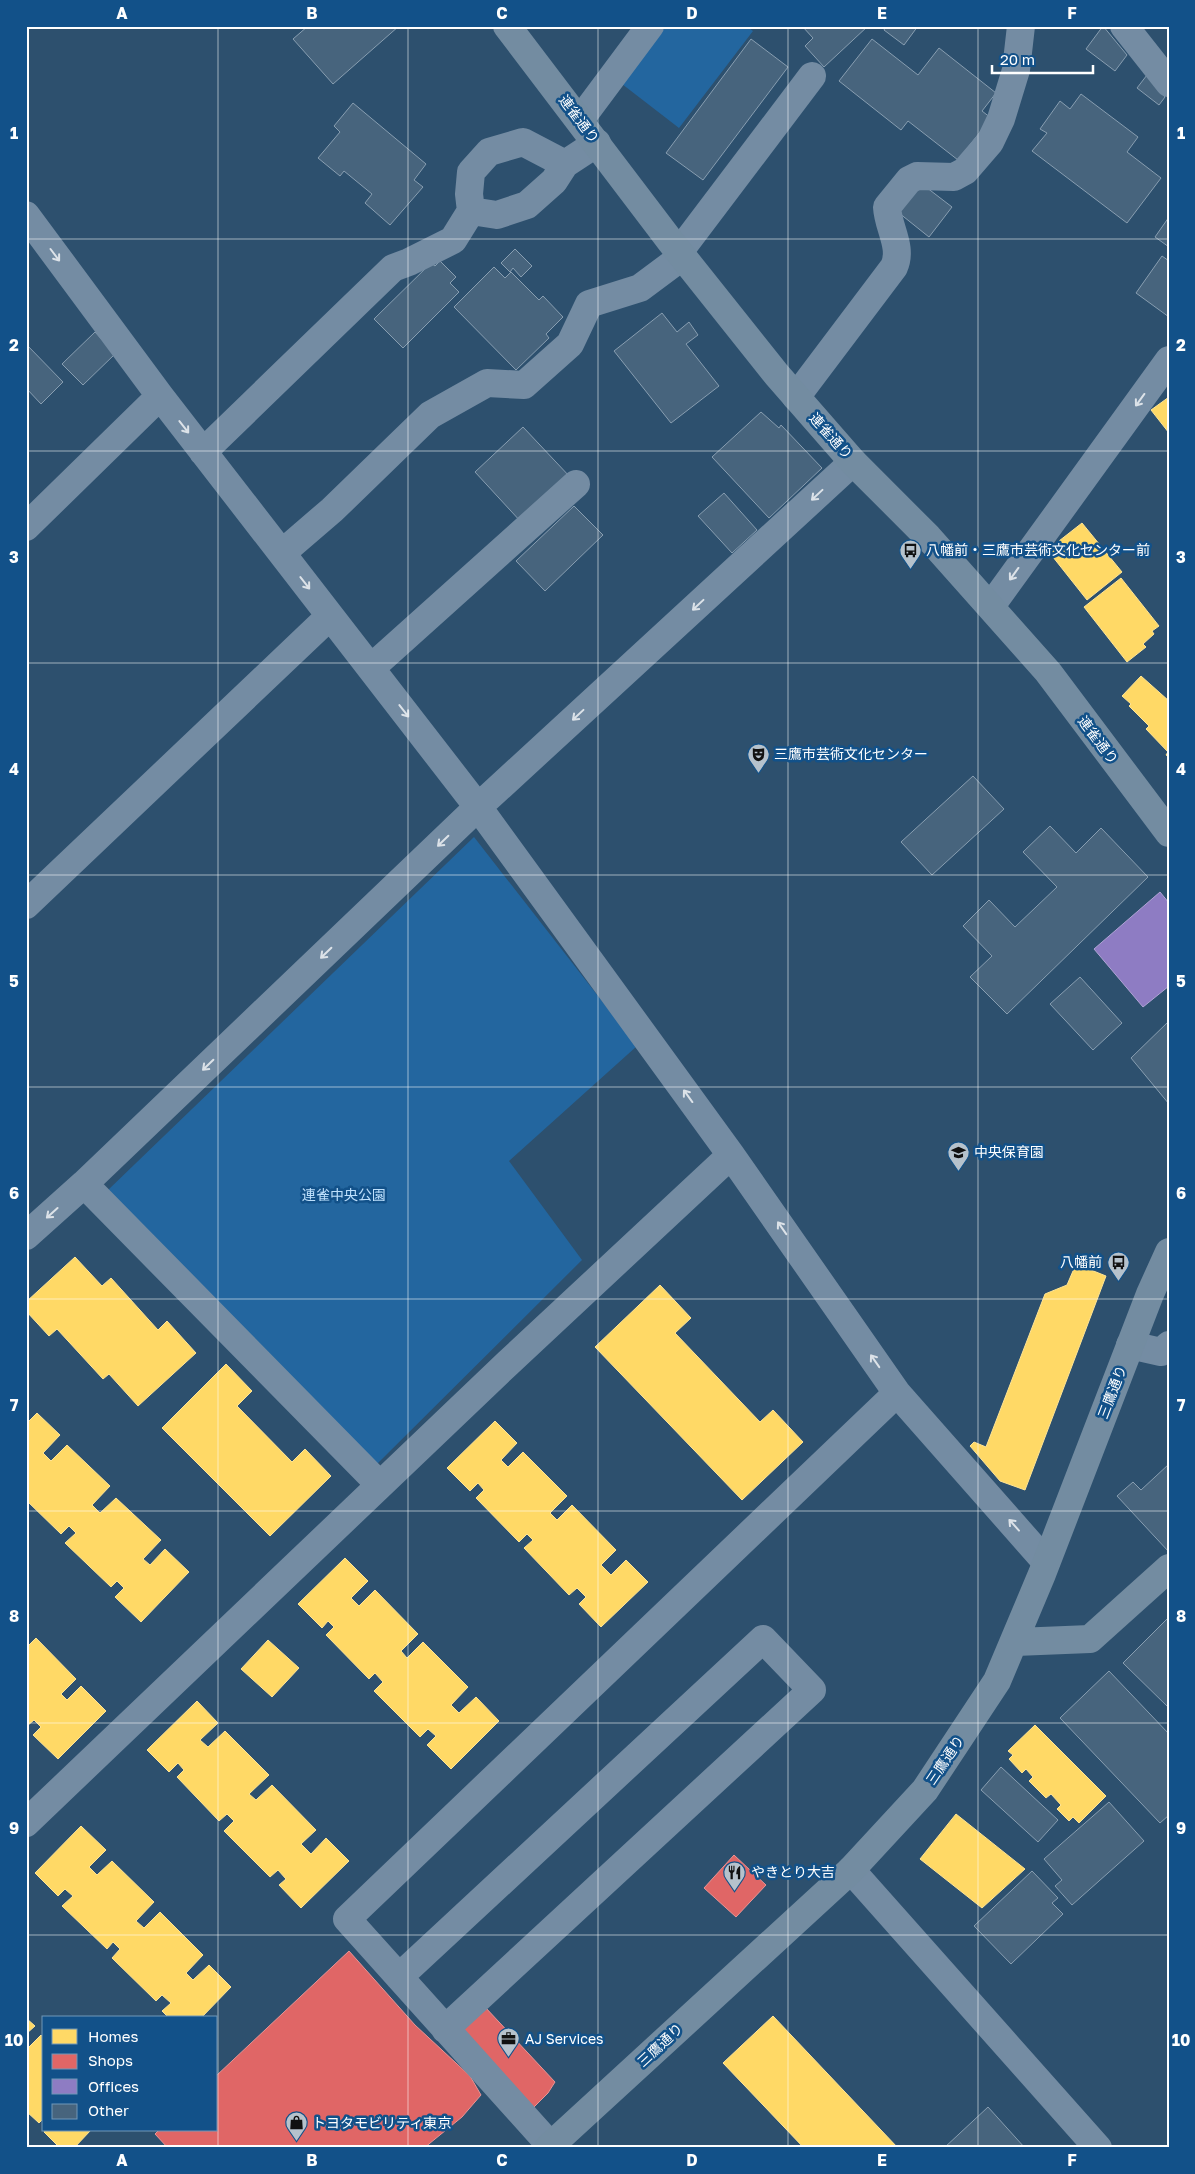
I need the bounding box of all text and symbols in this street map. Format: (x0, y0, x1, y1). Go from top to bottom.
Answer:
text: A (116, 3, 128, 23)
text: B (306, 3, 318, 23)
text: C (496, 3, 508, 23)
text: D (686, 3, 698, 23)
text: E (877, 3, 887, 23)
text: F (1067, 3, 1077, 23)
scale bar (992, 42, 1094, 74)
text: 20 m (1000, 50, 1035, 68)
street label: 連雀通り (556, 91, 603, 146)
text: 1 (10, 123, 18, 143)
text: 1 (1177, 123, 1185, 143)
one-way arrow (50, 248, 60, 262)
text: 2 (9, 335, 19, 355)
text: 2 (1176, 335, 1186, 355)
one-way arrow (1135, 393, 1145, 407)
street label: 連雀通り (806, 409, 856, 462)
one-way arrow (179, 420, 189, 434)
one-way arrow (811, 489, 824, 501)
bus stop icon: 八幡前・三鷹市芸術文化センター前 (898, 538, 922, 569)
place label: 八幡前・三鷹市芸術文化センター前 (926, 541, 1150, 558)
text: 3 (9, 547, 19, 567)
text: 3 (1176, 547, 1186, 567)
one-way arrow (1009, 567, 1019, 581)
one-way arrow (300, 576, 310, 590)
one-way arrow (691, 599, 704, 611)
one-way arrow (399, 705, 410, 718)
one-way arrow (572, 709, 585, 721)
street label: 連雀通り (1075, 712, 1122, 767)
theatre icon: 三鷹市芸術文化センター (746, 742, 770, 773)
place label: 三鷹市芸術文化センター (774, 745, 928, 762)
text: 4 (9, 759, 19, 779)
text: 4 (1176, 759, 1186, 779)
one-way arrow (437, 835, 449, 847)
one-way arrow (319, 947, 332, 959)
text: 5 (9, 971, 19, 991)
text: 5 (1176, 971, 1186, 991)
one-way arrow (202, 1059, 214, 1071)
one-way arrow (683, 1089, 693, 1103)
school or university icon: 中央保育園 (946, 1140, 970, 1171)
place label: 中央保育園 (974, 1143, 1044, 1160)
text: 6 (9, 1183, 19, 1203)
text: 6 (1176, 1183, 1186, 1203)
park label: 連雀中央公園 (302, 1186, 386, 1203)
one-way arrow (45, 1207, 58, 1219)
one-way arrow (777, 1221, 787, 1235)
bus stop icon: 八幡前 (1106, 1250, 1130, 1281)
place label: 八幡前 (1060, 1253, 1102, 1270)
one-way arrow (870, 1355, 880, 1369)
street label: 三鷹通り (1094, 1363, 1130, 1421)
text: 7 (10, 1395, 19, 1415)
text: 7 (1177, 1395, 1186, 1415)
one-way arrow (1009, 1518, 1020, 1531)
text: 8 (9, 1606, 19, 1626)
text: 8 (1176, 1606, 1186, 1626)
street label: 三鷹通り (922, 1732, 967, 1788)
text: 9 (9, 1818, 19, 1838)
text: 9 (1176, 1818, 1186, 1838)
restaurant icon: やきとり大吉 (723, 1860, 747, 1891)
place label: やきとり大吉 (751, 1863, 835, 1880)
legend (42, 2016, 218, 2132)
street label: 三鷹通り (633, 2019, 686, 2070)
text: Homes (88, 2027, 138, 2045)
office icon: AJ Services (497, 2027, 521, 2058)
text: 10 (5, 2030, 23, 2050)
place label: AJ Services (525, 2030, 604, 2047)
text: 10 (1172, 2030, 1190, 2050)
text: Shops (88, 2051, 133, 2069)
text: Offices (88, 2077, 139, 2095)
text: Other (88, 2101, 129, 2119)
shop icon: トヨタモビリティ東京 (284, 2111, 308, 2142)
place label: トヨタモビリティ東京 (312, 2114, 451, 2131)
text: A (116, 2150, 128, 2170)
text: B (306, 2150, 318, 2170)
text: C (496, 2150, 508, 2170)
text: D (686, 2150, 698, 2170)
text: E (877, 2150, 887, 2170)
text: F (1067, 2150, 1077, 2170)

